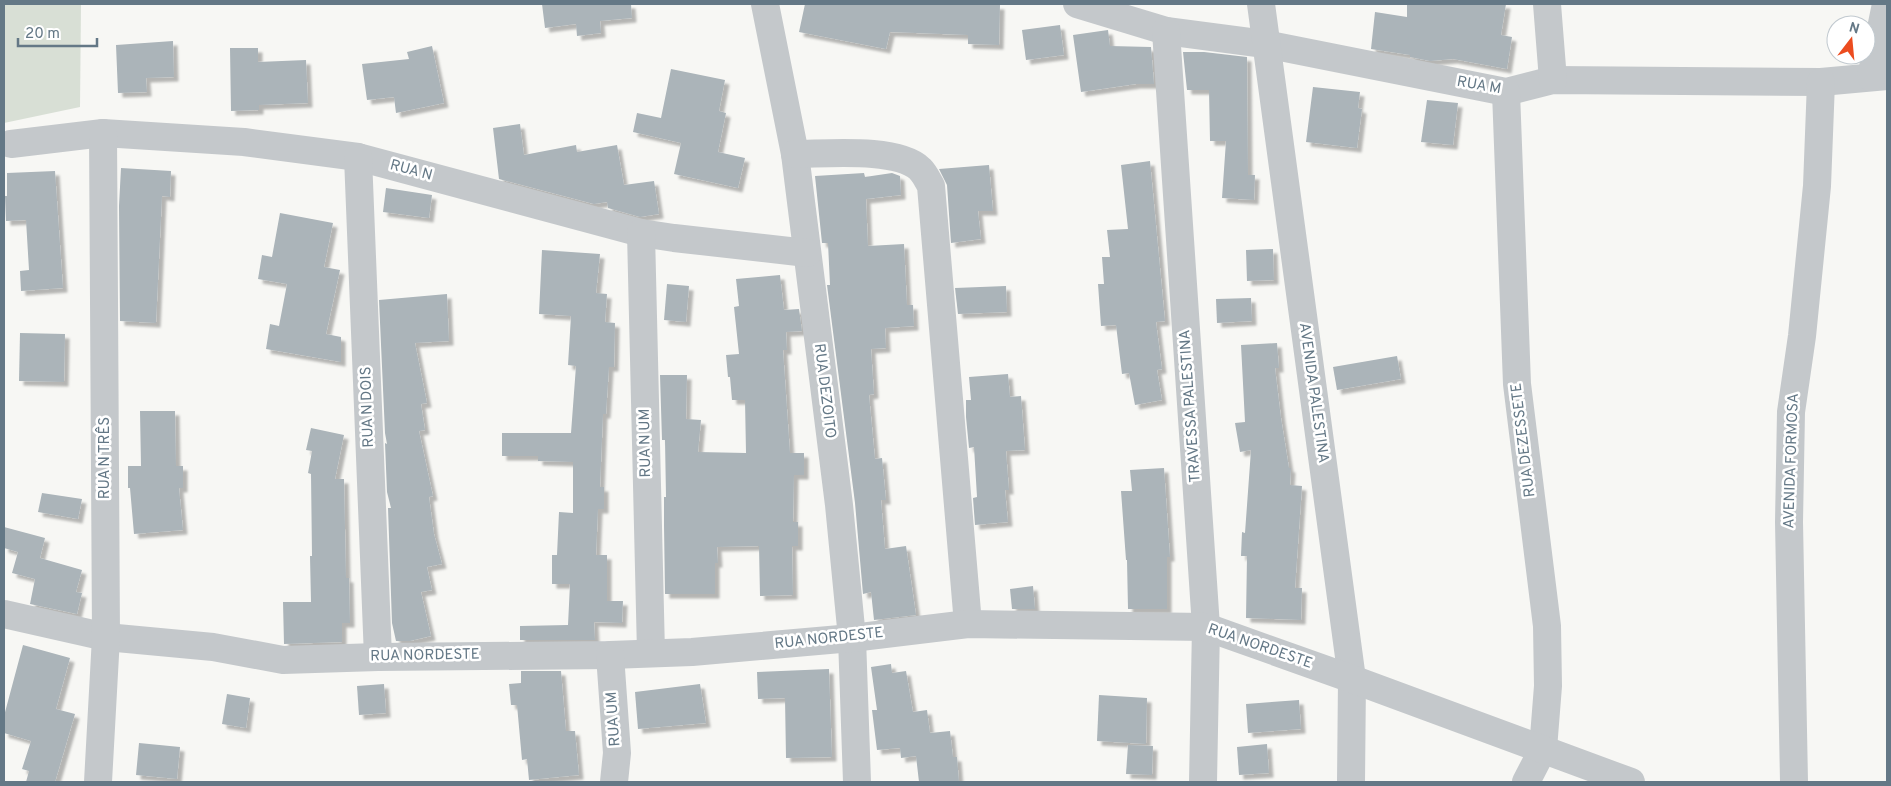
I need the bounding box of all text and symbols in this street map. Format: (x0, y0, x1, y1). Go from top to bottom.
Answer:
scale bar (18, 15, 96, 47)
north arrow (1826, 15, 1876, 65)
text: N (1847, 19, 1861, 39)
text: 20 m (25, 25, 60, 44)
street label: RUA M (1455, 73, 1503, 99)
street label: RUA N (388, 156, 434, 186)
street label: AVENIDA PALESTINA (1294, 322, 1332, 464)
street label: TRAVESSA PALESTINA (1176, 329, 1206, 483)
street label: RUA DEZOITO (809, 342, 839, 440)
street label: RUA N DOIS (357, 366, 379, 448)
street label: RUA DEZESSETE (1508, 382, 1540, 498)
street label: AVENIDA FORMOSA (1780, 393, 1804, 529)
street label: RUA N UM (636, 408, 656, 478)
street label: RUA N TRÊS (95, 417, 115, 499)
street label: RUA NORDESTE (1205, 620, 1315, 674)
street label: RUA NORDESTE (774, 624, 884, 654)
street label: RUA NORDESTE (370, 646, 480, 666)
street label: RUA UM (603, 691, 625, 747)

